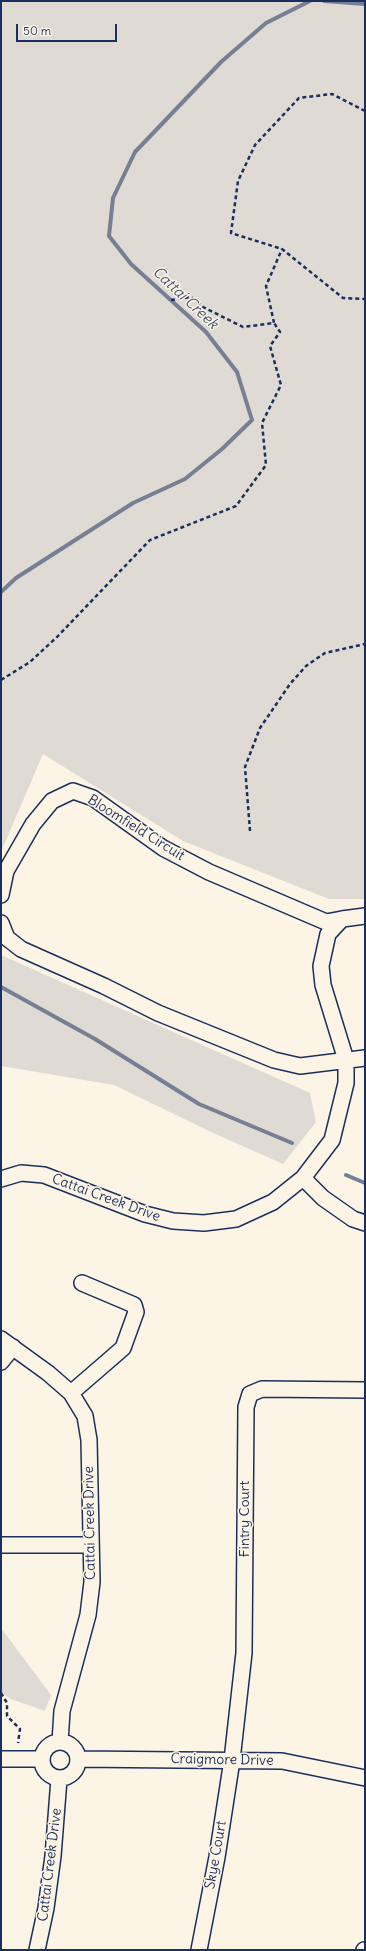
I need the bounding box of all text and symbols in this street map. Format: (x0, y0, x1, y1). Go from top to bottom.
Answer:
scale bar (18, 16, 119, 42)
text: 50 m (23, 23, 51, 38)
water label: Cattai Creek (148, 263, 222, 333)
street label: Bloomfield Circuit (84, 791, 188, 865)
street label: Cattai Creek Drive (50, 1171, 162, 1225)
street label: Cattai Creek Drive (81, 1466, 99, 1580)
street label: Fintry Court (237, 1481, 253, 1557)
street label: Craigmore Drive (170, 1751, 274, 1769)
street label: Cattai Creek Drive (35, 1807, 65, 1923)
street label: Skye Court (202, 1819, 230, 1891)

